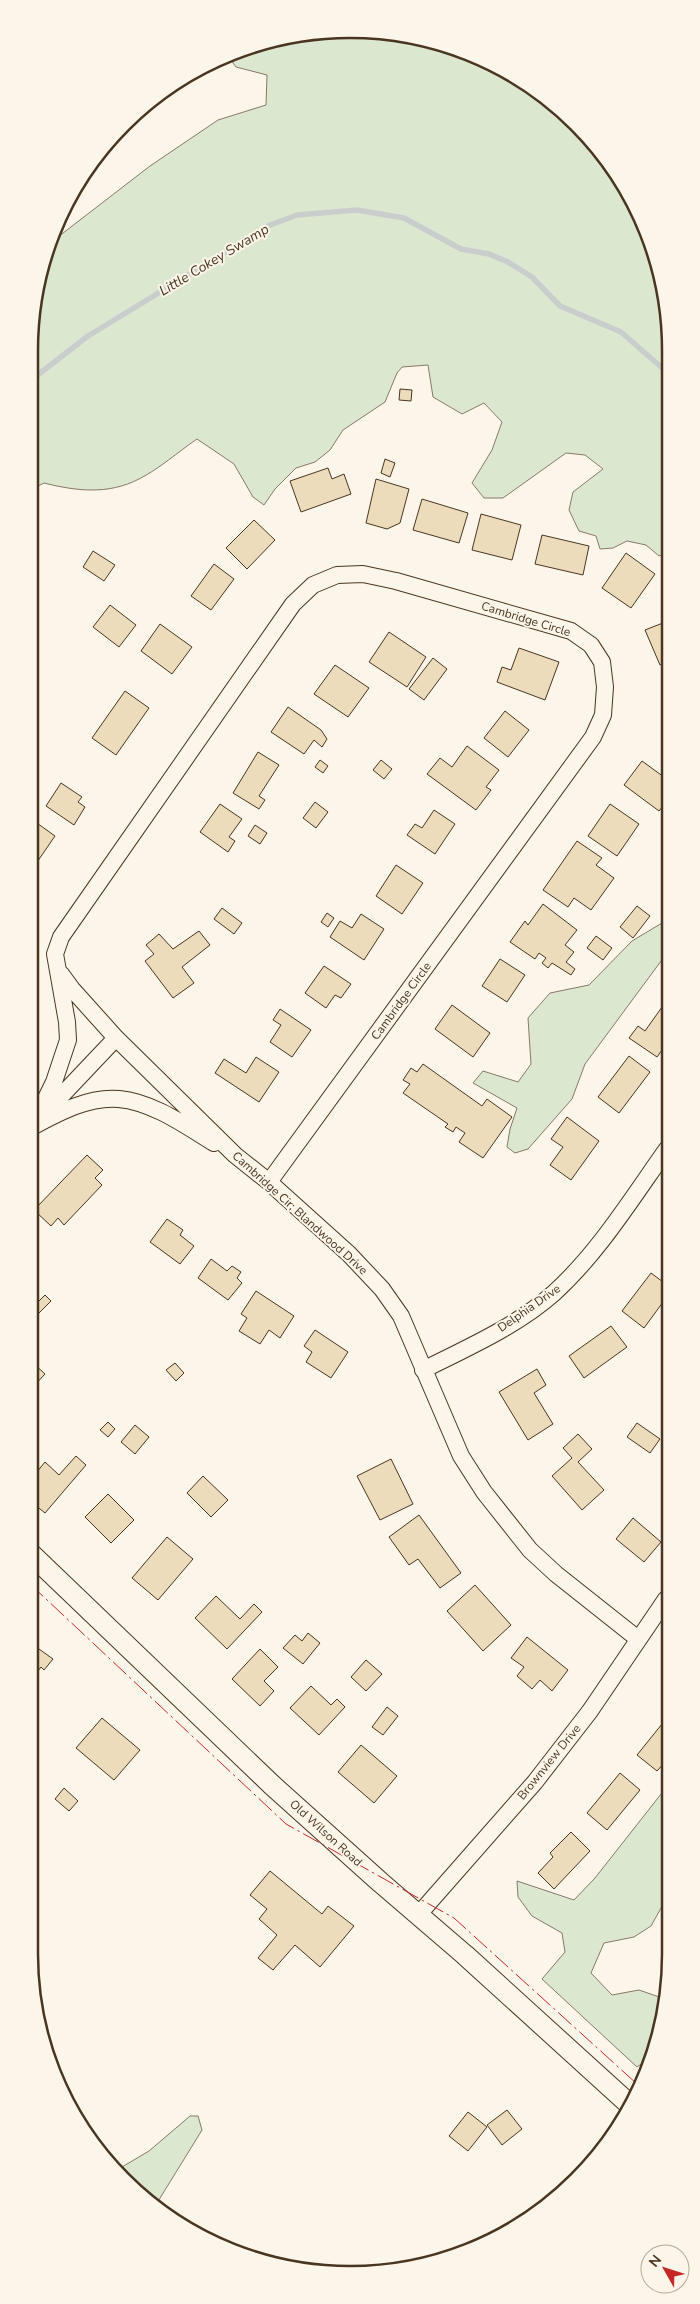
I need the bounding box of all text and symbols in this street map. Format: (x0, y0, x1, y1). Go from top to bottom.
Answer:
water label: Little Cokey Swamp (156, 220, 272, 300)
street label: Cambridge Circle (479, 598, 573, 640)
street label: Cambridge Circle (367, 959, 435, 1043)
street label: Cambridge Cir; Blandwood Drive (229, 1148, 371, 1278)
street label: Delphia Drive (494, 1280, 564, 1336)
street label: Brownview Drive (514, 1721, 584, 1803)
street label: Old Wilson Road (286, 1796, 366, 1870)
north arrow (640, 2244, 690, 2294)
text: N (645, 2251, 666, 2271)

